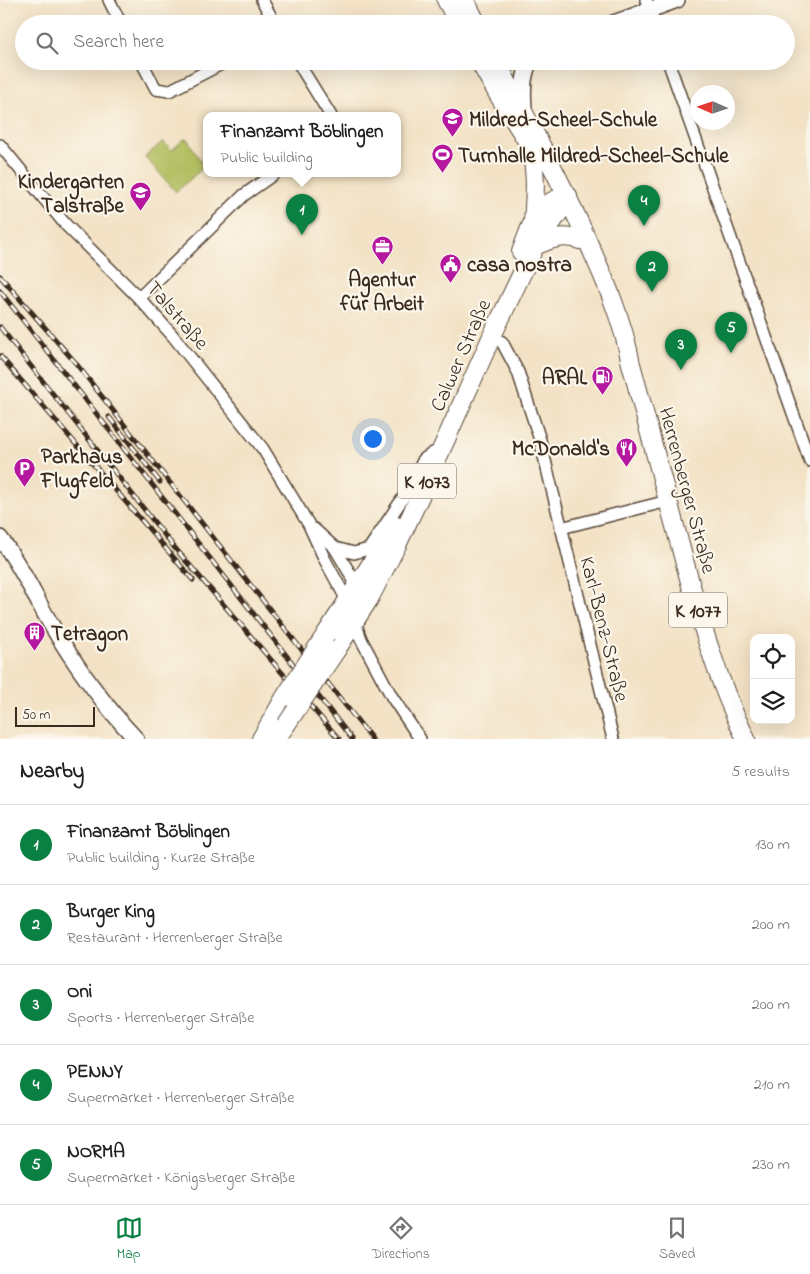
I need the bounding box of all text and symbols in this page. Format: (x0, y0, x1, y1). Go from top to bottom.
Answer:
search box (15, 15, 795, 70)
icon: search (33, 29, 61, 57)
text: Search here (73, 29, 164, 56)
north arrow (690, 85, 735, 130)
place label: Mildred-Scheel-Schule (469, 106, 658, 136)
school or university icon: Mildred-Scheel-Schule (441, 107, 465, 138)
popup (203, 112, 401, 177)
text: Finanzamt Böblingen (221, 119, 383, 146)
place label: Turnhalle Mildred-Scheel-Schule (458, 142, 729, 172)
sports icon: Turnhalle Mildred-Scheel-Schule (430, 143, 454, 174)
text: Public building (221, 146, 313, 170)
place label: Kindergarten Talstraße (18, 168, 125, 222)
school or university icon: Kindergarten Talstraße (128, 181, 152, 212)
pin: 4 (628, 185, 660, 226)
pin: 1 (286, 194, 318, 235)
office icon: Agentur für Arbeit (370, 235, 394, 266)
place label: casa nostra (467, 251, 572, 281)
pin: 2 (636, 251, 668, 292)
public building icon: casa nostra (439, 252, 463, 283)
place label: Agentur für Arbeit (339, 266, 425, 320)
street label: Talstraße (138, 275, 215, 358)
street label: Calwer Straße (424, 294, 500, 417)
pin: 5 (715, 312, 747, 353)
pin: 3 (665, 329, 697, 370)
place label: ARAL (542, 364, 588, 394)
fuel station icon: ARAL (591, 365, 615, 396)
street label: Herrenberger Straße (648, 404, 723, 578)
your location (360, 426, 386, 452)
place label: McDonald's (512, 435, 610, 465)
restaurant icon: McDonald's (614, 436, 638, 467)
place label: Parkhaus Flugfeld (40, 443, 123, 499)
parking icon: Parkhaus Flugfeld (13, 456, 37, 487)
road number: K 1073 (398, 464, 456, 498)
street label: Karl-Benz-Straße (571, 554, 636, 706)
road number: K 1077 (669, 592, 727, 628)
place label: Tetragon (51, 620, 128, 652)
building icon: Tetragon (23, 621, 47, 652)
map controls (750, 634, 795, 724)
button: locate (750, 634, 795, 679)
button: layers (750, 679, 795, 724)
scale bar (15, 704, 95, 727)
text: 50 m (22, 705, 50, 726)
text: Nearby (20, 757, 84, 787)
text: 5 results (731, 760, 790, 784)
text: Finanzamt Böblingen (67, 819, 230, 846)
text: 1 (33, 833, 39, 857)
text: 130 m (755, 833, 790, 857)
text: Public building · Kurze Straße (67, 846, 255, 870)
text: Burger King (67, 899, 155, 926)
text: 2 (32, 913, 40, 937)
text: 200 m (752, 913, 790, 937)
text: Restaurant · Herrenberger Straße (67, 926, 283, 950)
text: Oni (67, 979, 92, 1006)
text: 3 (33, 993, 39, 1017)
text: 200 m (752, 993, 790, 1017)
text: Sports · Herrenberger Straße (67, 1006, 254, 1030)
text: PENNY (67, 1059, 123, 1086)
text: 4 (33, 1073, 39, 1097)
text: 210 m (754, 1073, 790, 1097)
text: Supermarket · Herrenberger Straße (67, 1086, 294, 1110)
text: NORMA (67, 1139, 125, 1166)
text: 5 (31, 1153, 41, 1177)
text: 230 m (752, 1153, 790, 1177)
text: Supermarket · Königsberger Straße (67, 1166, 295, 1190)
tab: Map (115, 1214, 143, 1265)
tab: Directions (372, 1214, 430, 1265)
tab: Saved (659, 1214, 695, 1265)

